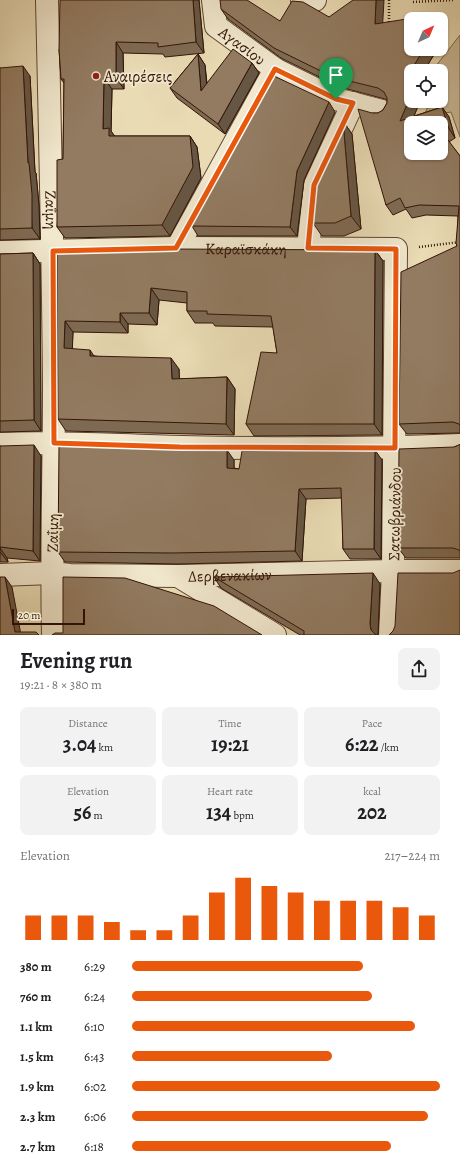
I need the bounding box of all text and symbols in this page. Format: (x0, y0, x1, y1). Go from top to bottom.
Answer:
north arrow (404, 12, 448, 56)
map controls (404, 12, 448, 160)
street label: Αγασίου (213, 21, 270, 71)
pin (319, 58, 353, 99)
icon: arrive (325, 64, 347, 86)
button: locate (404, 64, 448, 108)
place label: Αναιρέσεις (103, 66, 173, 88)
marker: Αναιρέσεις (91, 71, 101, 81)
button: layers (404, 116, 448, 160)
street label: Ζαΐμη (39, 190, 62, 230)
street label: Καραϊσκάκη (205, 238, 287, 261)
street label: Σατωβριάνδου (383, 467, 407, 561)
street label: Ζαΐμη (42, 513, 64, 553)
street label: Δερβενακίων (188, 564, 272, 588)
scale bar (12, 607, 85, 626)
text: 20 m (18, 608, 40, 623)
text: Evening run (20, 646, 132, 676)
button: share (398, 648, 440, 690)
text: 19:21 · 8 × 380 m (20, 676, 102, 693)
text: Distance (68, 716, 108, 731)
text: Time (219, 716, 241, 731)
text: Pace (362, 716, 382, 731)
text: 3.04 (63, 731, 96, 758)
text: 19:21 (211, 731, 249, 758)
text: 6:22 (345, 731, 379, 758)
text: km (96, 740, 113, 755)
text: /km (379, 740, 399, 755)
text: Elevation (67, 784, 109, 799)
text: Heart rate (207, 784, 253, 799)
text: kcal (363, 784, 381, 799)
text: 56 (73, 799, 91, 826)
text: 134 (206, 799, 231, 826)
text: 202 (357, 799, 387, 826)
text: m (91, 808, 103, 823)
text: bpm (231, 808, 254, 823)
text: Elevation (20, 847, 70, 864)
text: 217–224 m (384, 847, 440, 864)
text: 380 m (20, 958, 52, 975)
text: 6:29 (84, 958, 105, 975)
text: 760 m (20, 988, 51, 1005)
text: 6:24 (84, 988, 105, 1005)
text: 1.1 km (20, 1018, 53, 1035)
text: 6:10 (84, 1018, 104, 1035)
text: 1.5 km (20, 1048, 54, 1065)
text: 6:43 (84, 1048, 104, 1065)
text: 1.9 km (20, 1078, 54, 1095)
text: 6:02 (84, 1078, 106, 1095)
text: 2.3 km (20, 1108, 55, 1125)
text: 6:06 (84, 1108, 106, 1125)
text: 2.7 km (20, 1138, 55, 1155)
text: 6:18 (84, 1138, 104, 1155)

